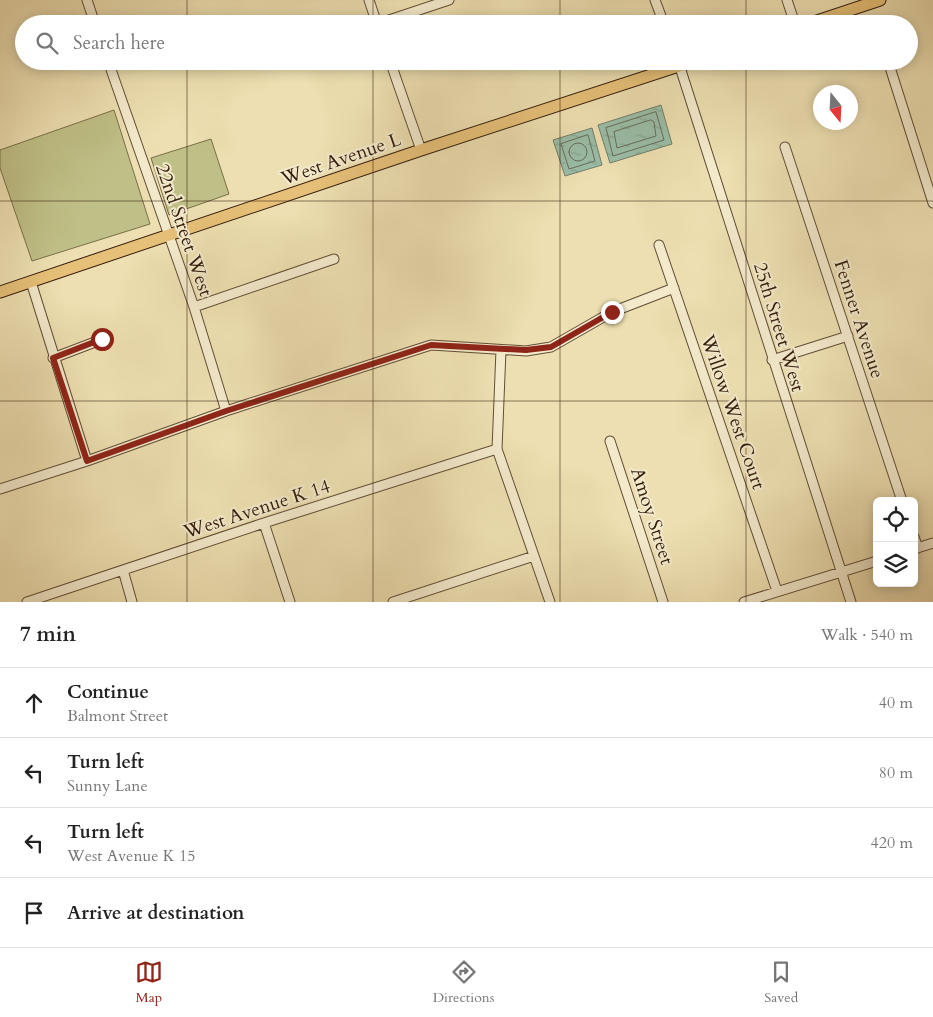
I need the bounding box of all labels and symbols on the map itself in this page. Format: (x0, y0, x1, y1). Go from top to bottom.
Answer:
north arrow (813, 85, 858, 130)
street label: West Avenue L (277, 126, 405, 192)
street label: 22nd Street West (149, 160, 219, 300)
street label: Fenner Avenue (828, 256, 890, 382)
street label: 25th Street West (747, 259, 811, 395)
route end (601, 301, 624, 324)
route start (91, 328, 114, 351)
street label: Willow West Court (694, 330, 772, 493)
street label: Amoy Street (624, 464, 680, 568)
street label: West Avenue K 14 (180, 473, 334, 545)

